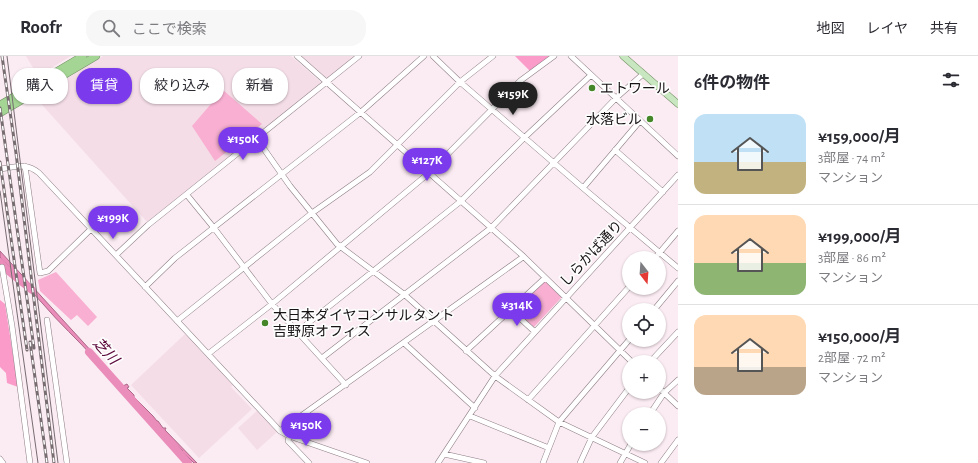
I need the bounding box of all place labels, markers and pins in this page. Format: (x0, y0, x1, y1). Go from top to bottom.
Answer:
pin: ¥159K (485, 82, 541, 116)
place label: エトワール (600, 82, 670, 96)
marker: エトワール (587, 83, 597, 93)
place label: 水落ビル (586, 112, 642, 127)
marker: 水落ビル (645, 114, 655, 124)
pin: ¥150K (215, 127, 271, 161)
pin: ¥127K (399, 148, 455, 182)
pin: ¥199K (85, 206, 141, 240)
pin: ¥314K (489, 293, 545, 327)
place label: 大日本ダイヤコンサルタント 吉野原オフィス (273, 308, 455, 339)
marker: 大日本ダイヤコンサルタント 吉野原オフィス (260, 318, 270, 328)
pin: ¥150K (278, 413, 334, 447)

